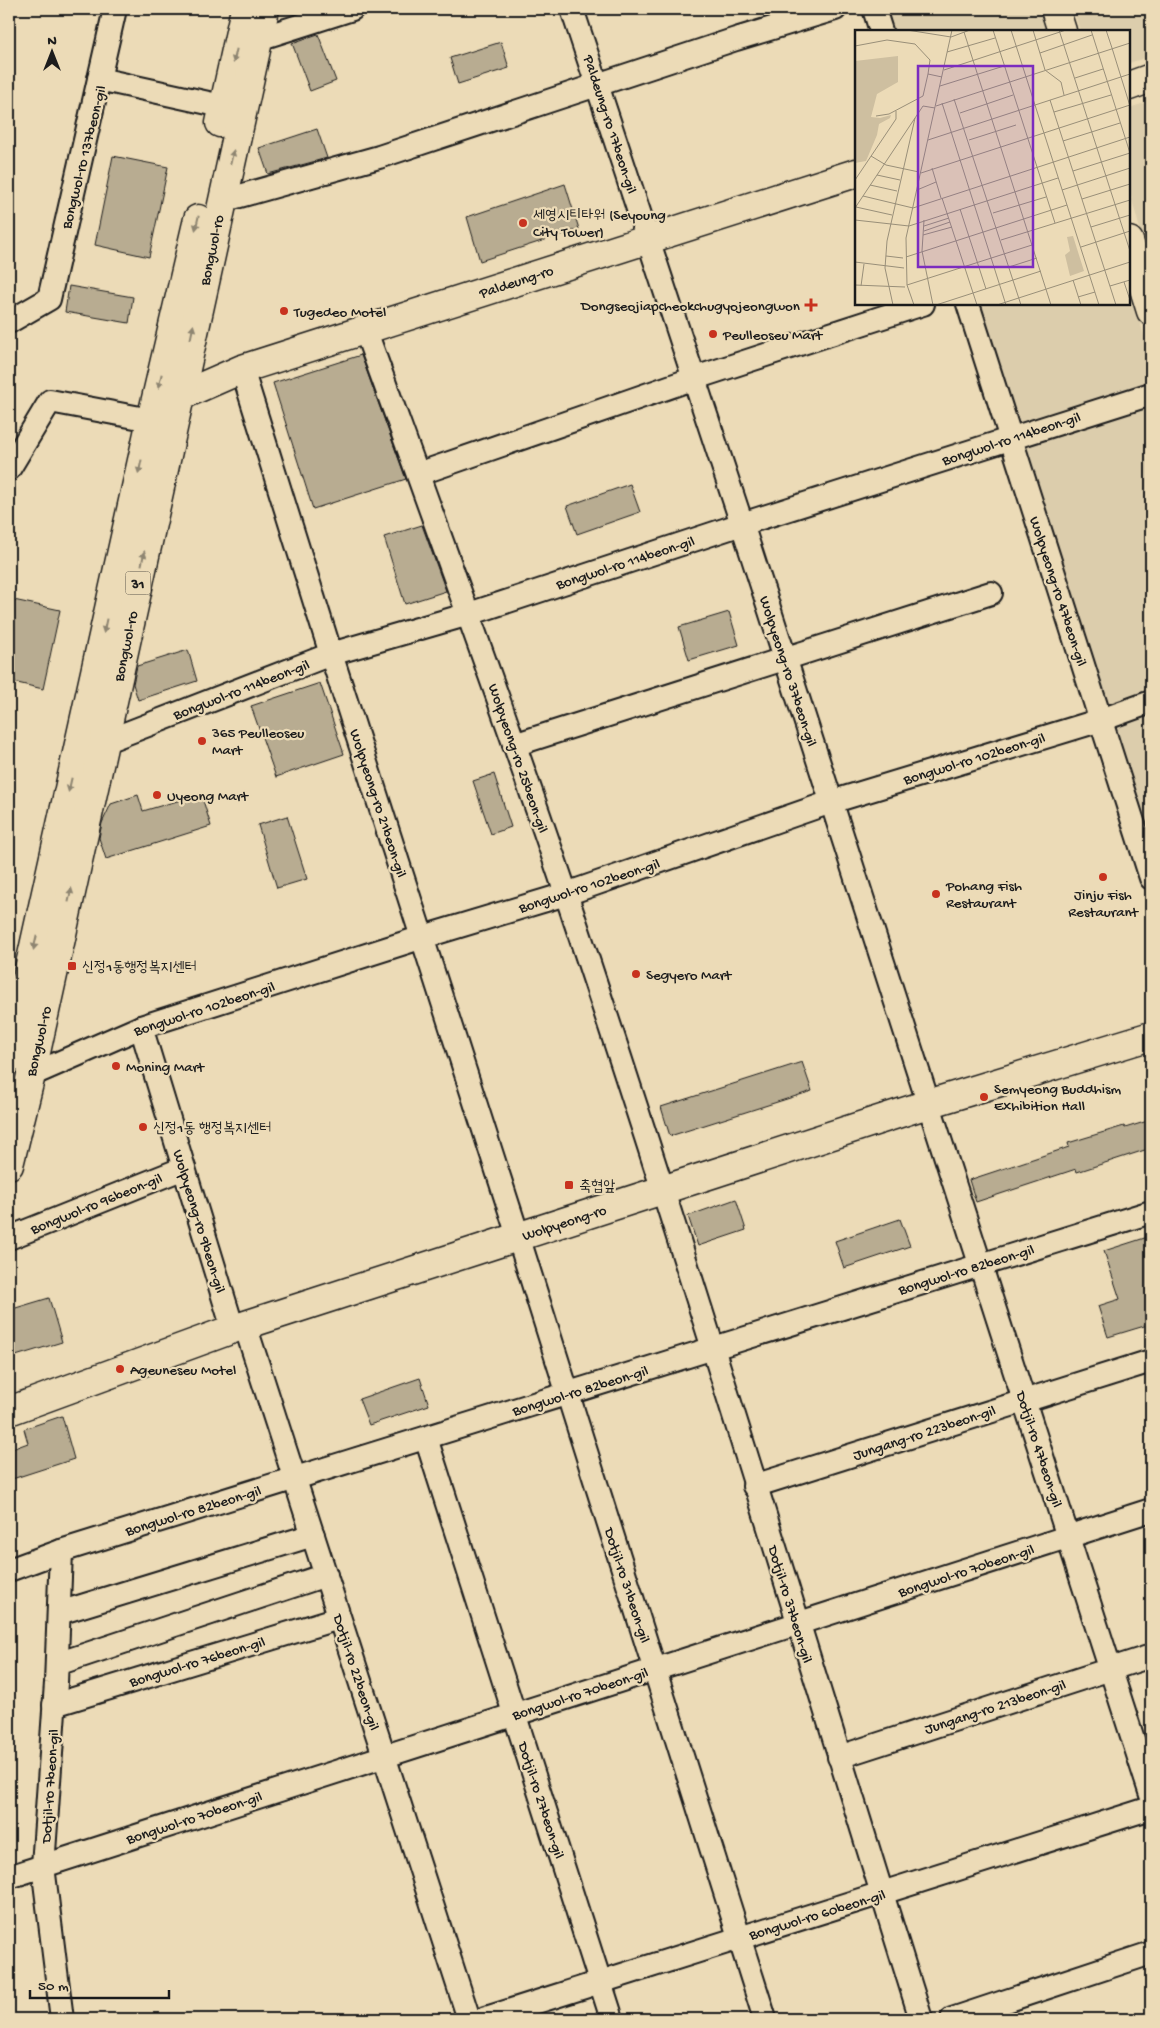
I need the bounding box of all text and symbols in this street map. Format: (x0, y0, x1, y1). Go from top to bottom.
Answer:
north arrow (28, 28, 78, 78)
inset map (855, 30, 1130, 305)
text: N (47, 33, 57, 50)
one-way arrow (231, 49, 239, 64)
street label: Paldeung-ro 17beon-gil (578, 52, 640, 196)
street label: Bongwol-ro 137beon-gil (58, 84, 111, 232)
one-way arrow (228, 149, 236, 164)
place label: 세영시티타워 (Seyoung City Tower) (533, 207, 666, 242)
street label: Bongwol-ro (196, 213, 229, 288)
one-way arrow (193, 216, 201, 231)
marker: 세영시티타워 (Seyoung City Tower) (517, 217, 529, 229)
street label: Paldeung-ro (476, 262, 556, 304)
place label: Dongseojiapcheokchugyojeongwon (580, 298, 800, 316)
marker: Dongseojiapcheokchugyojeongwon (804, 298, 818, 312)
place label: Tugedeo Motel (293, 304, 386, 322)
marker: Tugedeo Motel (278, 305, 290, 317)
one-way arrow (189, 324, 197, 340)
place label: Peulleoseu Mart (722, 327, 824, 345)
marker: Peulleoseu Mart (707, 328, 719, 340)
one-way arrow (156, 374, 164, 389)
street label: Bongwol-ro 114beon-gil (939, 409, 1083, 471)
one-way arrow (136, 460, 144, 475)
street label: Wolpyeong-ro 47beon-gil (1024, 514, 1090, 669)
street label: Bongwol-ro 114beon-gil (553, 533, 697, 595)
one-way arrow (140, 549, 148, 565)
road number: 31 (126, 572, 150, 594)
street label: Wolpyeong-ro 37beon-gil (754, 594, 820, 749)
street label: Bongwol-ro (110, 609, 143, 684)
one-way arrow (101, 618, 109, 633)
street label: Bongwol-ro 114beon-gil (170, 657, 313, 726)
street label: Wolpyeong-ro 25beon-gil (483, 682, 551, 836)
place label: 365 Peulleoseu Mart (211, 725, 304, 760)
street label: Wolpyeong-ro 21beon-gil (345, 727, 410, 880)
street label: Bongwol-ro 102beon-gil (900, 730, 1048, 790)
marker: 365 Peulleoseu Mart (196, 735, 208, 747)
one-way arrow (66, 777, 74, 792)
place label: Uyeong Mart (167, 788, 250, 806)
marker: Uyeong Mart (151, 789, 163, 801)
street label: Bongwol-ro 102beon-gil (516, 856, 663, 919)
marker: Jinju Fish Restaurant (1097, 871, 1109, 883)
place label: Pohang Fish Restaurant (945, 878, 1022, 913)
place label: Jinju Fish Restaurant (1068, 887, 1140, 922)
one-way arrow (66, 888, 74, 903)
marker: Pohang Fish Restaurant (930, 888, 942, 900)
one-way arrow (30, 936, 38, 952)
place label: 신정1동행정복지센터 (82, 959, 197, 977)
marker: 신정1동행정복지센터 (66, 960, 78, 972)
place label: Segyero Mart (646, 967, 733, 985)
marker: Segyero Mart (630, 968, 642, 980)
street label: Bongwol-ro 102beon-gil (131, 979, 278, 1042)
street label: Bongwol-ro (23, 1004, 57, 1079)
place label: Moning Mart (126, 1059, 206, 1077)
marker: Moning Mart (110, 1060, 122, 1072)
place label: Semyeong Buddhism Exhibition Hall (994, 1081, 1122, 1116)
marker: Semyeong Buddhism Exhibition Hall (978, 1091, 990, 1103)
place label: 신정1동 행정복지센터 (153, 1120, 271, 1138)
marker: 신정1동 행정복지센터 (137, 1121, 149, 1133)
street label: Wolpyeong-ro 9beon-gil (168, 1148, 228, 1295)
street label: Bongwol-ro 96beon-gil (27, 1170, 165, 1240)
place label: 축협앞 (579, 1178, 615, 1196)
marker: 축협앞 (563, 1179, 575, 1191)
street label: Wolpyeong-ro (520, 1202, 609, 1246)
street label: Bongwol-ro 82beon-gil (896, 1242, 1037, 1300)
place label: Ageuneseu Motel (130, 1362, 236, 1380)
marker: Ageuneseu Motel (114, 1363, 126, 1375)
street label: Bongwol-ro 82beon-gil (510, 1363, 651, 1421)
street label: Dotjil-ro 47beon-gil (1010, 1388, 1065, 1510)
street label: Jungang-ro 223beon-gil (851, 1402, 998, 1465)
street label: Bongwol-ro 82beon-gil (123, 1483, 264, 1541)
street label: Dotjil-ro 31beon-gil (599, 1525, 653, 1646)
street label: Bongwol-ro 70beon-gil (895, 1541, 1037, 1603)
street label: Dotjil-ro 37beon-gil (762, 1543, 816, 1666)
street label: Dotjil-ro 22beon-gil (328, 1611, 382, 1733)
street label: Bongwol-ro 76beon-gil (127, 1634, 268, 1692)
street label: Bongwol-ro 70beon-gil (509, 1664, 651, 1726)
street label: Jungang-ro 213beon-gil (923, 1677, 1069, 1739)
street label: Dotjil-ro 7beon-gil (38, 1729, 64, 1845)
street label: Dotjil-ro 27beon-gil (512, 1739, 567, 1861)
street label: Bongwol-ro 70beon-gil (123, 1788, 265, 1850)
street label: Bongwol-ro 60beon-gil (746, 1887, 888, 1946)
scale bar (30, 1968, 169, 2000)
text: 50 m (38, 1978, 69, 1996)

